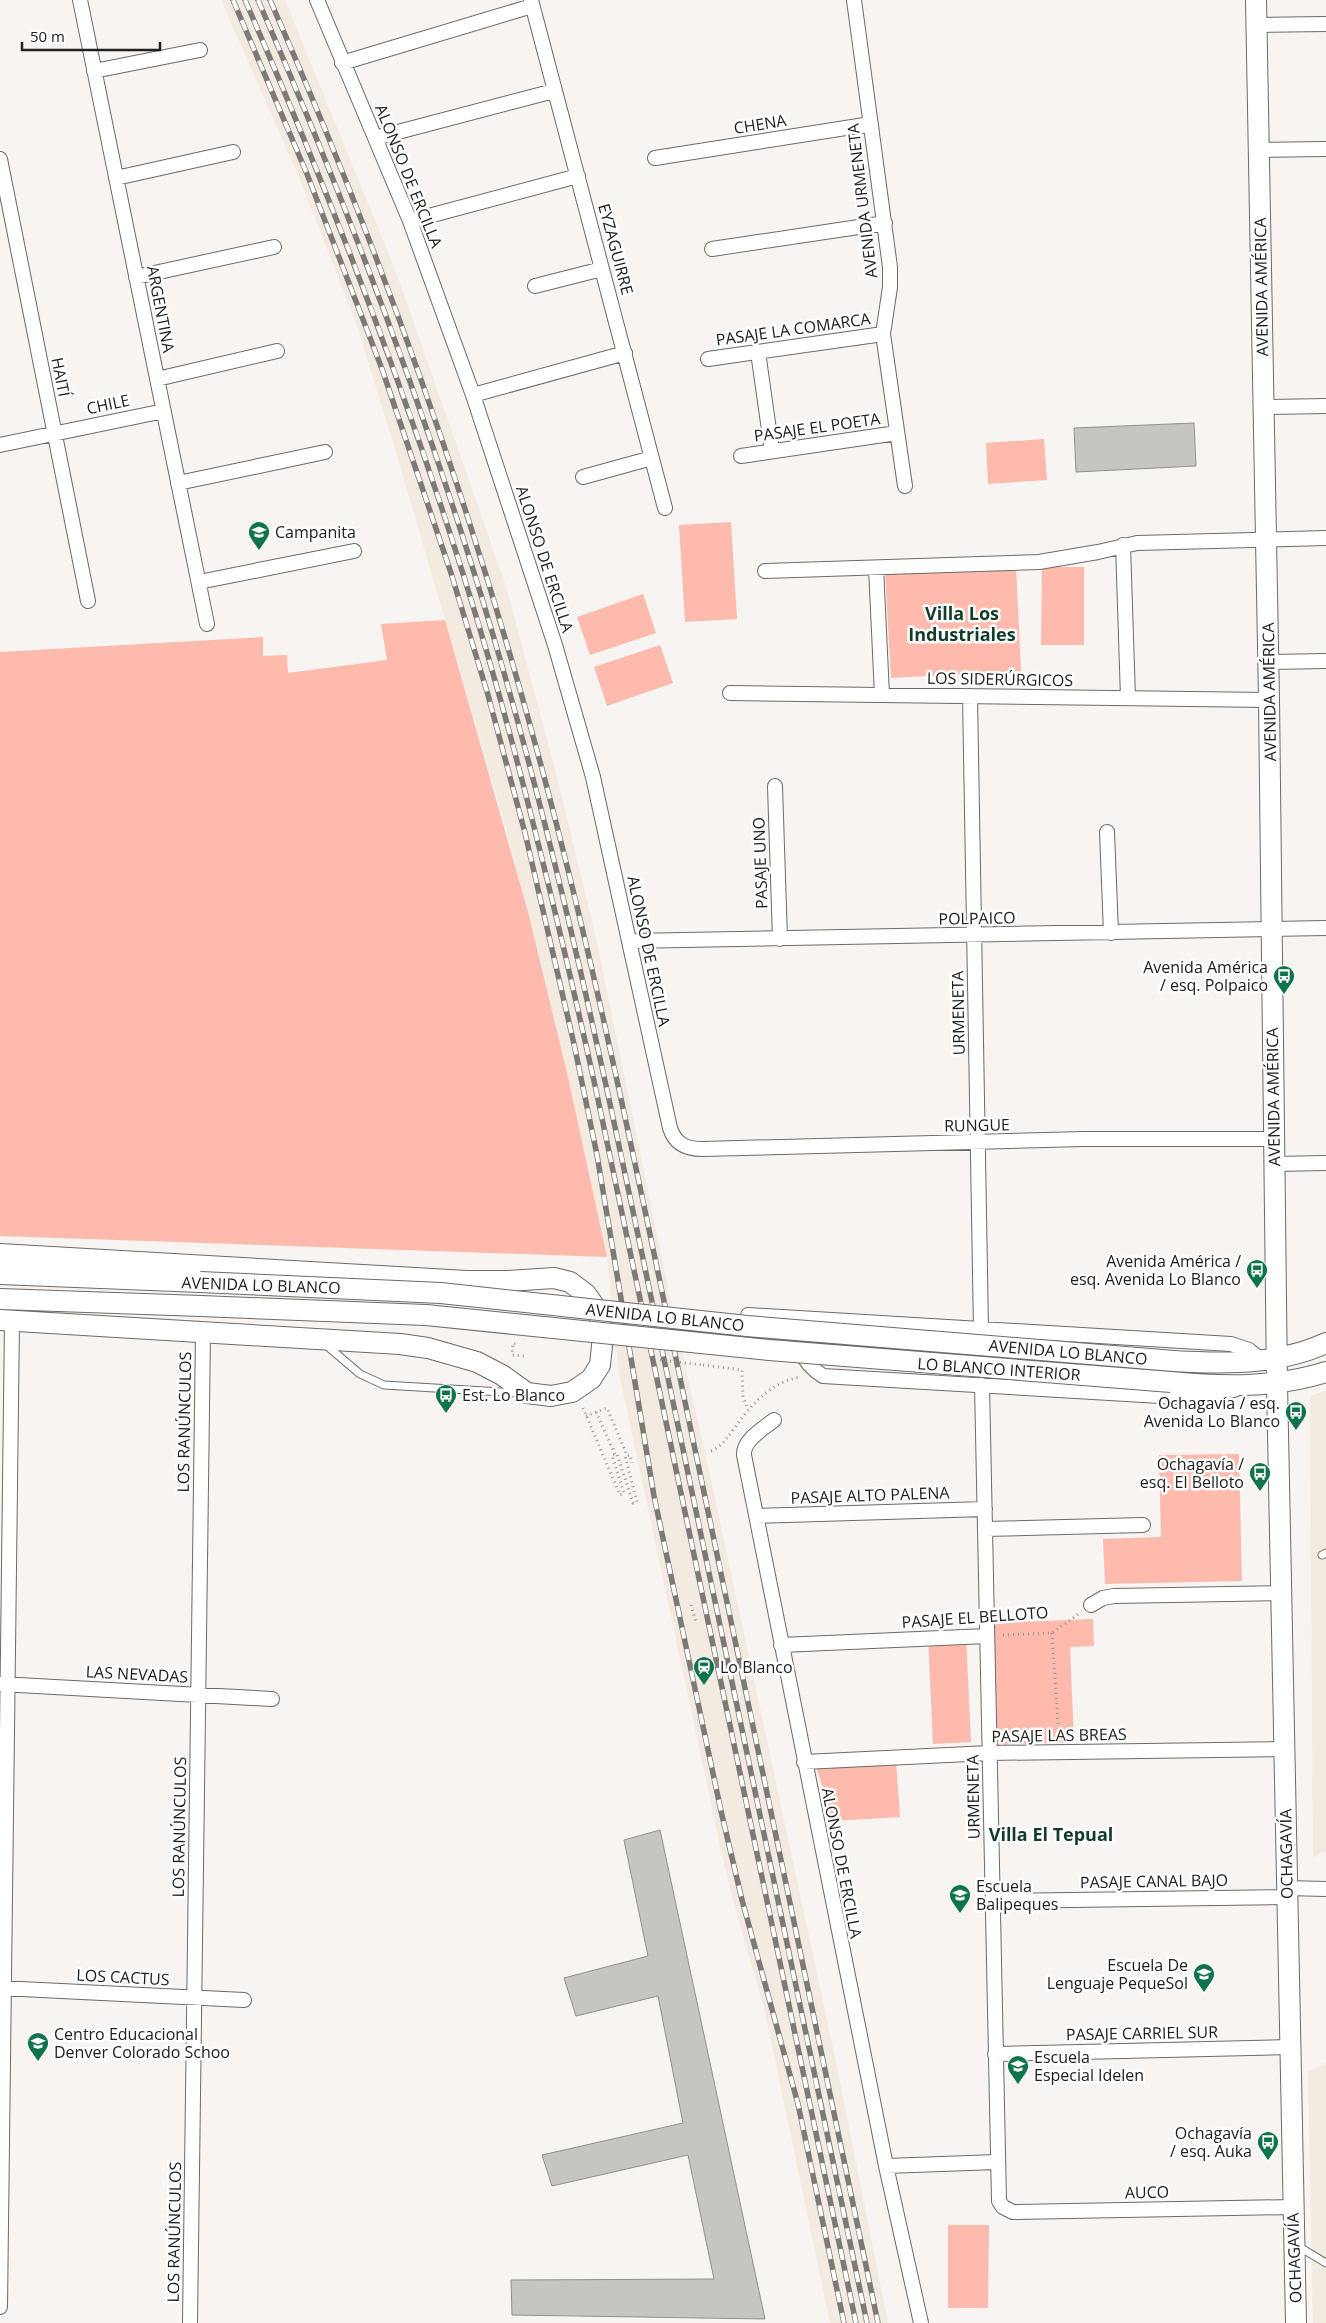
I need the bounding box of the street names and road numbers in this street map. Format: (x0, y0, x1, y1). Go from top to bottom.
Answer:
street label: ALONSO DE ERCILLA (370, 101, 448, 252)
street label: CHENA (732, 109, 789, 139)
street label: AVENIDA URMENETA (841, 122, 882, 280)
street label: EYZAGUIRRE (593, 201, 639, 297)
street label: AVENIDA AMÉRICA (1249, 216, 1273, 357)
street label: ARGENTINA (142, 264, 180, 355)
street label: PASAJE LA COMARCA (714, 307, 872, 351)
street label: HAITÍ (46, 355, 76, 399)
street label: CHILE (84, 389, 132, 419)
street label: PASAJE EL POETA (752, 407, 882, 447)
street label: ALONSO DE ERCILLA (511, 483, 579, 636)
street label: AVENIDA AMÉRICA (1257, 621, 1281, 762)
street label: LOS SIDERÚRGICOS (927, 667, 1074, 691)
street label: PASAJE UNO (747, 817, 773, 909)
street label: ALONSO DE ERCILLA (622, 874, 676, 1029)
street label: POLPAICO (938, 906, 1016, 930)
street label: URMENETA (946, 970, 970, 1056)
street label: AVENIDA AMÉRICA (1261, 1026, 1285, 1167)
street label: RUNGUE (944, 1113, 1010, 1137)
street label: AVENIDA LO BLANCO (181, 1271, 341, 1299)
street label: AVENIDA LO BLANCO (585, 1298, 745, 1336)
street label: AVENIDA LO BLANCO (988, 1334, 1148, 1370)
street label: LOS RANÚNCULOS (172, 1351, 196, 1493)
street label: LO BLANCO INTERIOR (917, 1352, 1081, 1386)
street label: PASAJE ALTO PALENA (790, 1481, 951, 1509)
street label: PASAJE EL BELLOTO (901, 1601, 1049, 1633)
street label: LAS NEVADAS (85, 1660, 189, 1688)
street label: PASAJE LAS BREAS (991, 1723, 1127, 1747)
street label: URMENETA (961, 1754, 985, 1840)
street label: LOS RANÚNCULOS (167, 1756, 191, 1898)
street label: ALONSO DE ERCILLA (817, 1786, 868, 1941)
street label: OCHAGAVÍA (1274, 1808, 1298, 1899)
street label: PASAJE CANAL BAJO (1080, 1869, 1228, 1893)
street label: LOS CACTUS (76, 1964, 170, 1990)
street label: PASAJE CARRIEL SUR (1066, 2021, 1218, 2045)
street label: LOS RANÚNCULOS (162, 2161, 186, 2303)
street label: AUCO (1125, 2181, 1169, 2203)
street label: OCHAGAVÍA (1281, 2212, 1307, 2304)

